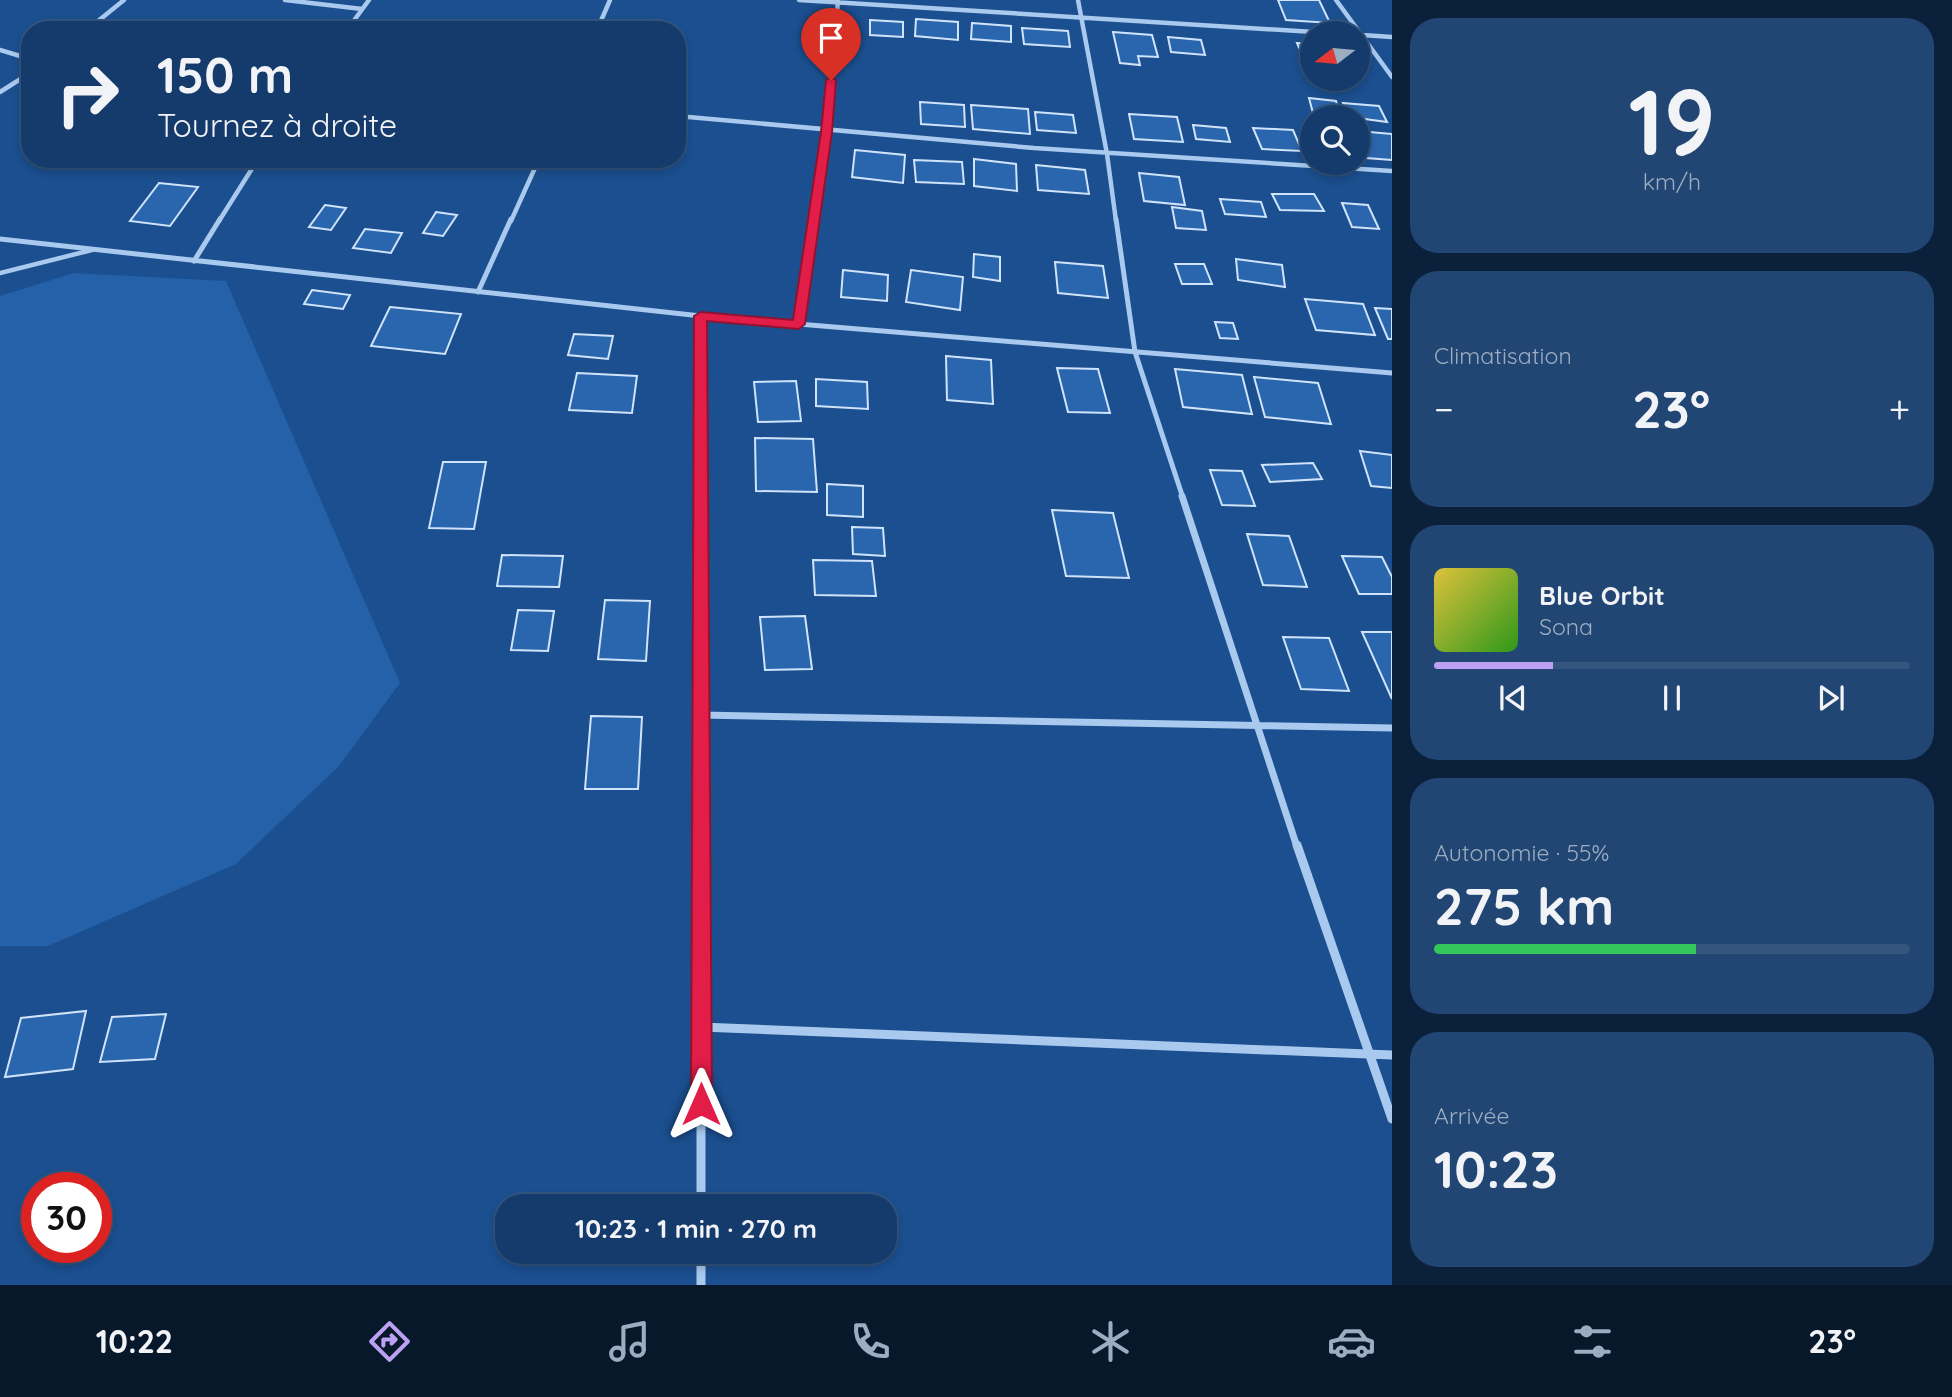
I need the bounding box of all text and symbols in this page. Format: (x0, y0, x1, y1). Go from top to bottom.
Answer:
pin (801, 8, 861, 80)
icon: arrive (812, 19, 850, 57)
north arrow (1300, 21, 1370, 91)
map controls (1300, 21, 1370, 175)
text: 150 m (157, 44, 293, 105)
icon: right (42, 49, 133, 140)
text: 19 (1628, 64, 1716, 178)
text: Tournez à droite (157, 105, 397, 145)
button: search (1300, 105, 1370, 175)
text: km/h (1643, 167, 1701, 196)
text: Climatisation (1434, 341, 1572, 370)
text: 23° (1632, 376, 1710, 441)
text: − (1434, 385, 1454, 433)
text: + (1889, 385, 1910, 433)
text: Blue Orbit (1539, 579, 1665, 612)
text: Sona (1539, 612, 1593, 641)
icon: previous (1494, 679, 1532, 717)
icon: pause (1653, 679, 1691, 717)
icon: next (1812, 679, 1850, 717)
text: Autonomie · 55% (1434, 838, 1609, 867)
text: 275 km (1434, 873, 1614, 938)
position arrow (664, 1067, 738, 1141)
text: Arrivée (1434, 1101, 1510, 1130)
text: 10:23 (1434, 1136, 1558, 1201)
speed limit sign: 30 (21, 1172, 112, 1263)
text: 10:23 · 1 min · 270 m (575, 1212, 817, 1245)
icon: directions (365, 1317, 414, 1366)
icon: music (605, 1317, 654, 1366)
icon: phone (846, 1317, 895, 1366)
icon: climate (1086, 1317, 1135, 1366)
icon: car (1327, 1317, 1376, 1366)
icon: filters (1568, 1317, 1617, 1366)
text: 10:22 (96, 1321, 173, 1361)
text: 23° (1808, 1321, 1856, 1361)

